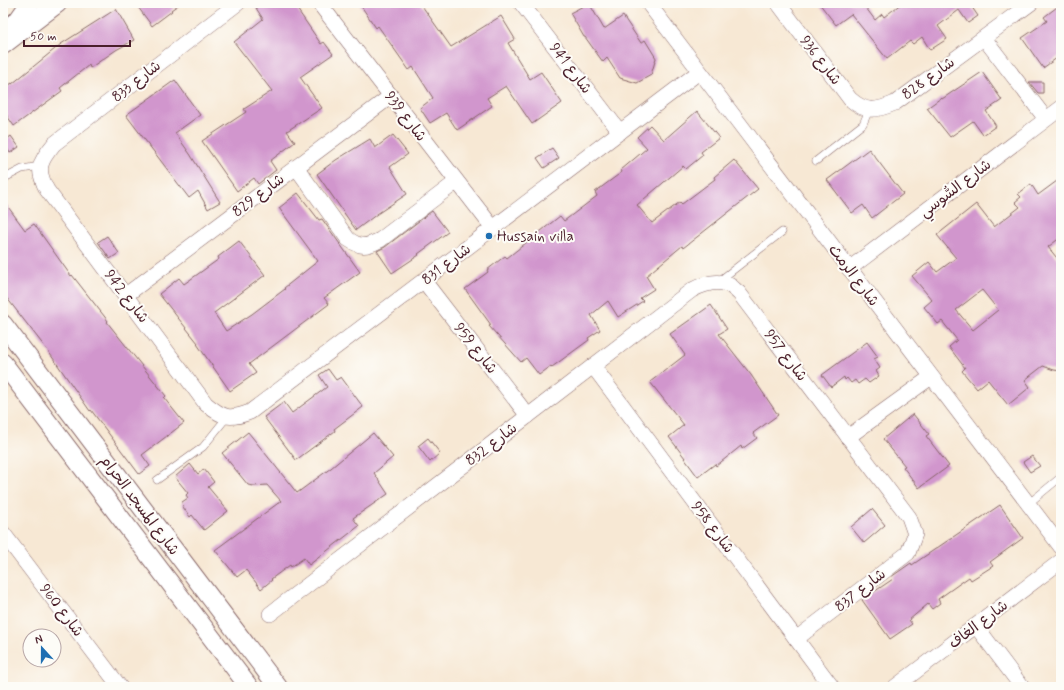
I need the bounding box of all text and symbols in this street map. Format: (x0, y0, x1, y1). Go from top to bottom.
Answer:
scale bar (24, 22, 130, 48)
text: 50 m (30, 29, 57, 45)
street label: شارع 936 (795, 32, 845, 89)
street label: شارع 941 (545, 39, 596, 98)
street label: شارع 828 (898, 53, 959, 105)
street label: شارع 833 (108, 56, 165, 107)
street label: شارع 939 (380, 87, 431, 146)
street label: شارع السُّوسي (915, 155, 997, 224)
street label: شارع 829 (228, 170, 289, 222)
place label: Hussain villa (497, 227, 574, 247)
marker: Hussain villa (484, 231, 494, 241)
street label: شارع 831 (418, 240, 475, 290)
street label: شارع الرمث (823, 241, 883, 311)
street label: شارع 942 (100, 266, 153, 327)
street label: شارع 959 (449, 319, 501, 378)
street label: شارع 957 (759, 326, 811, 386)
street label: شارع 832 (462, 419, 522, 471)
street label: شارع المسجد الحرام (94, 452, 183, 560)
street label: شارع 958 (686, 498, 738, 558)
street label: شارع 837 (831, 565, 890, 617)
street label: شارع 960 (35, 580, 88, 641)
street label: شارع الغاف (945, 596, 1012, 654)
north arrow (22, 628, 62, 668)
text: N (33, 632, 45, 647)

